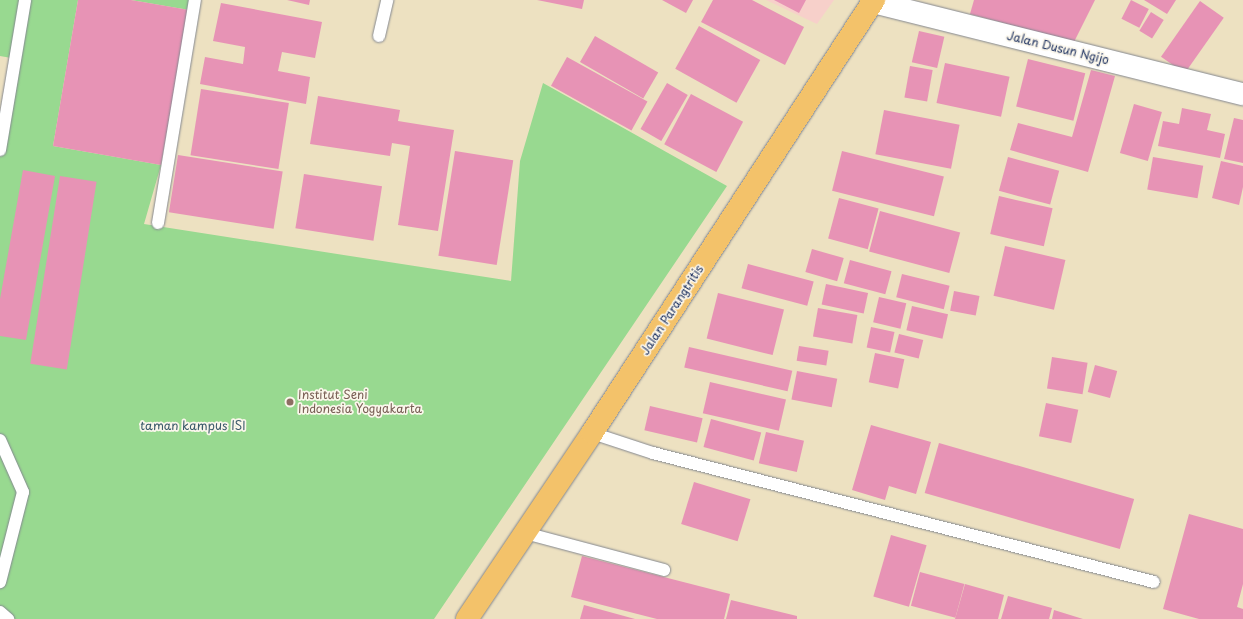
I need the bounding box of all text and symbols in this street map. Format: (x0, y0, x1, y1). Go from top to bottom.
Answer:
street label: Jalan Dusun Ngijo (1005, 28, 1111, 68)
street label: Jalan Parangtritis (638, 262, 706, 358)
place label: Institut Seni Indonesia Yogyakarta (298, 388, 423, 416)
marker: Institut Seni Indonesia Yogyakarta (285, 397, 295, 407)
park label: taman kampus ISI (140, 419, 246, 433)

